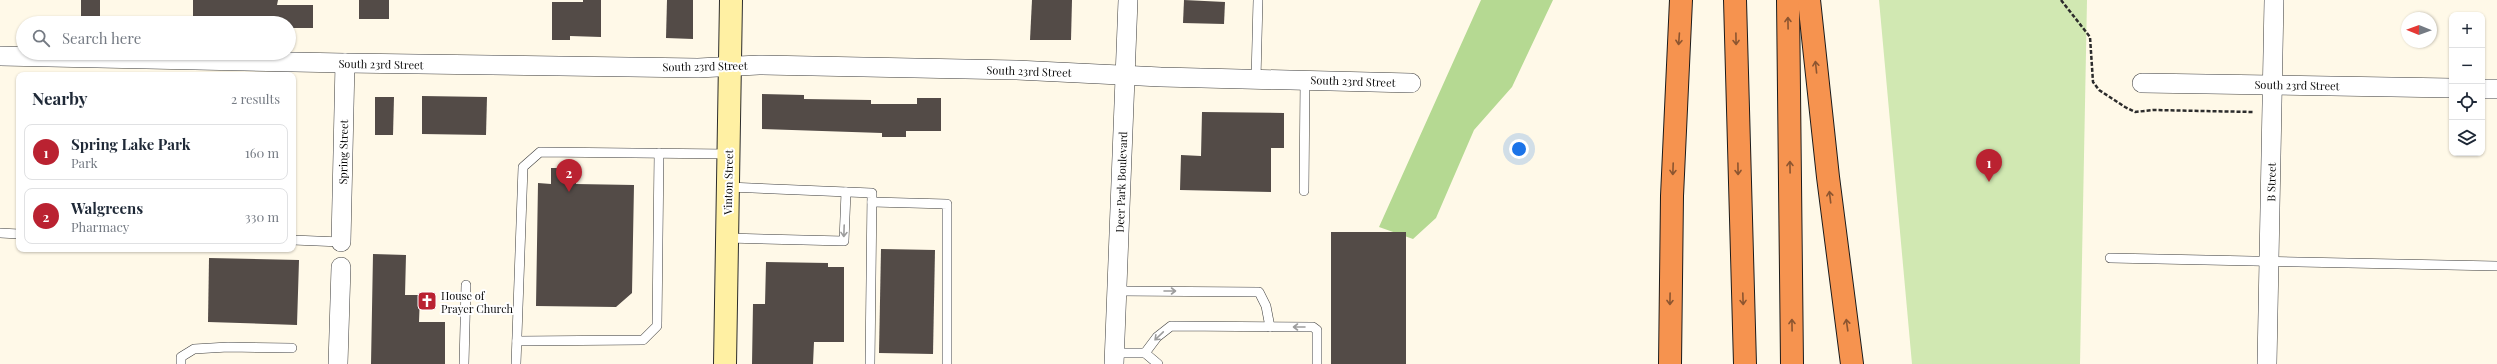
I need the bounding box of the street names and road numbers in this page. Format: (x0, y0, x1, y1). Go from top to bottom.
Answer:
street label: South 23rd Street (338, 56, 424, 72)
street label: South 23rd Street (662, 58, 748, 74)
street label: South 23rd Street (986, 62, 1072, 80)
street label: South 23rd Street (1310, 72, 1396, 90)
street label: South 23rd Street (2254, 77, 2340, 93)
street label: Spring Street (335, 119, 351, 185)
street label: Deer Park Boulevard (1112, 130, 1130, 233)
street label: Vinton Street (720, 149, 736, 216)
street label: B Street (2263, 162, 2279, 202)

